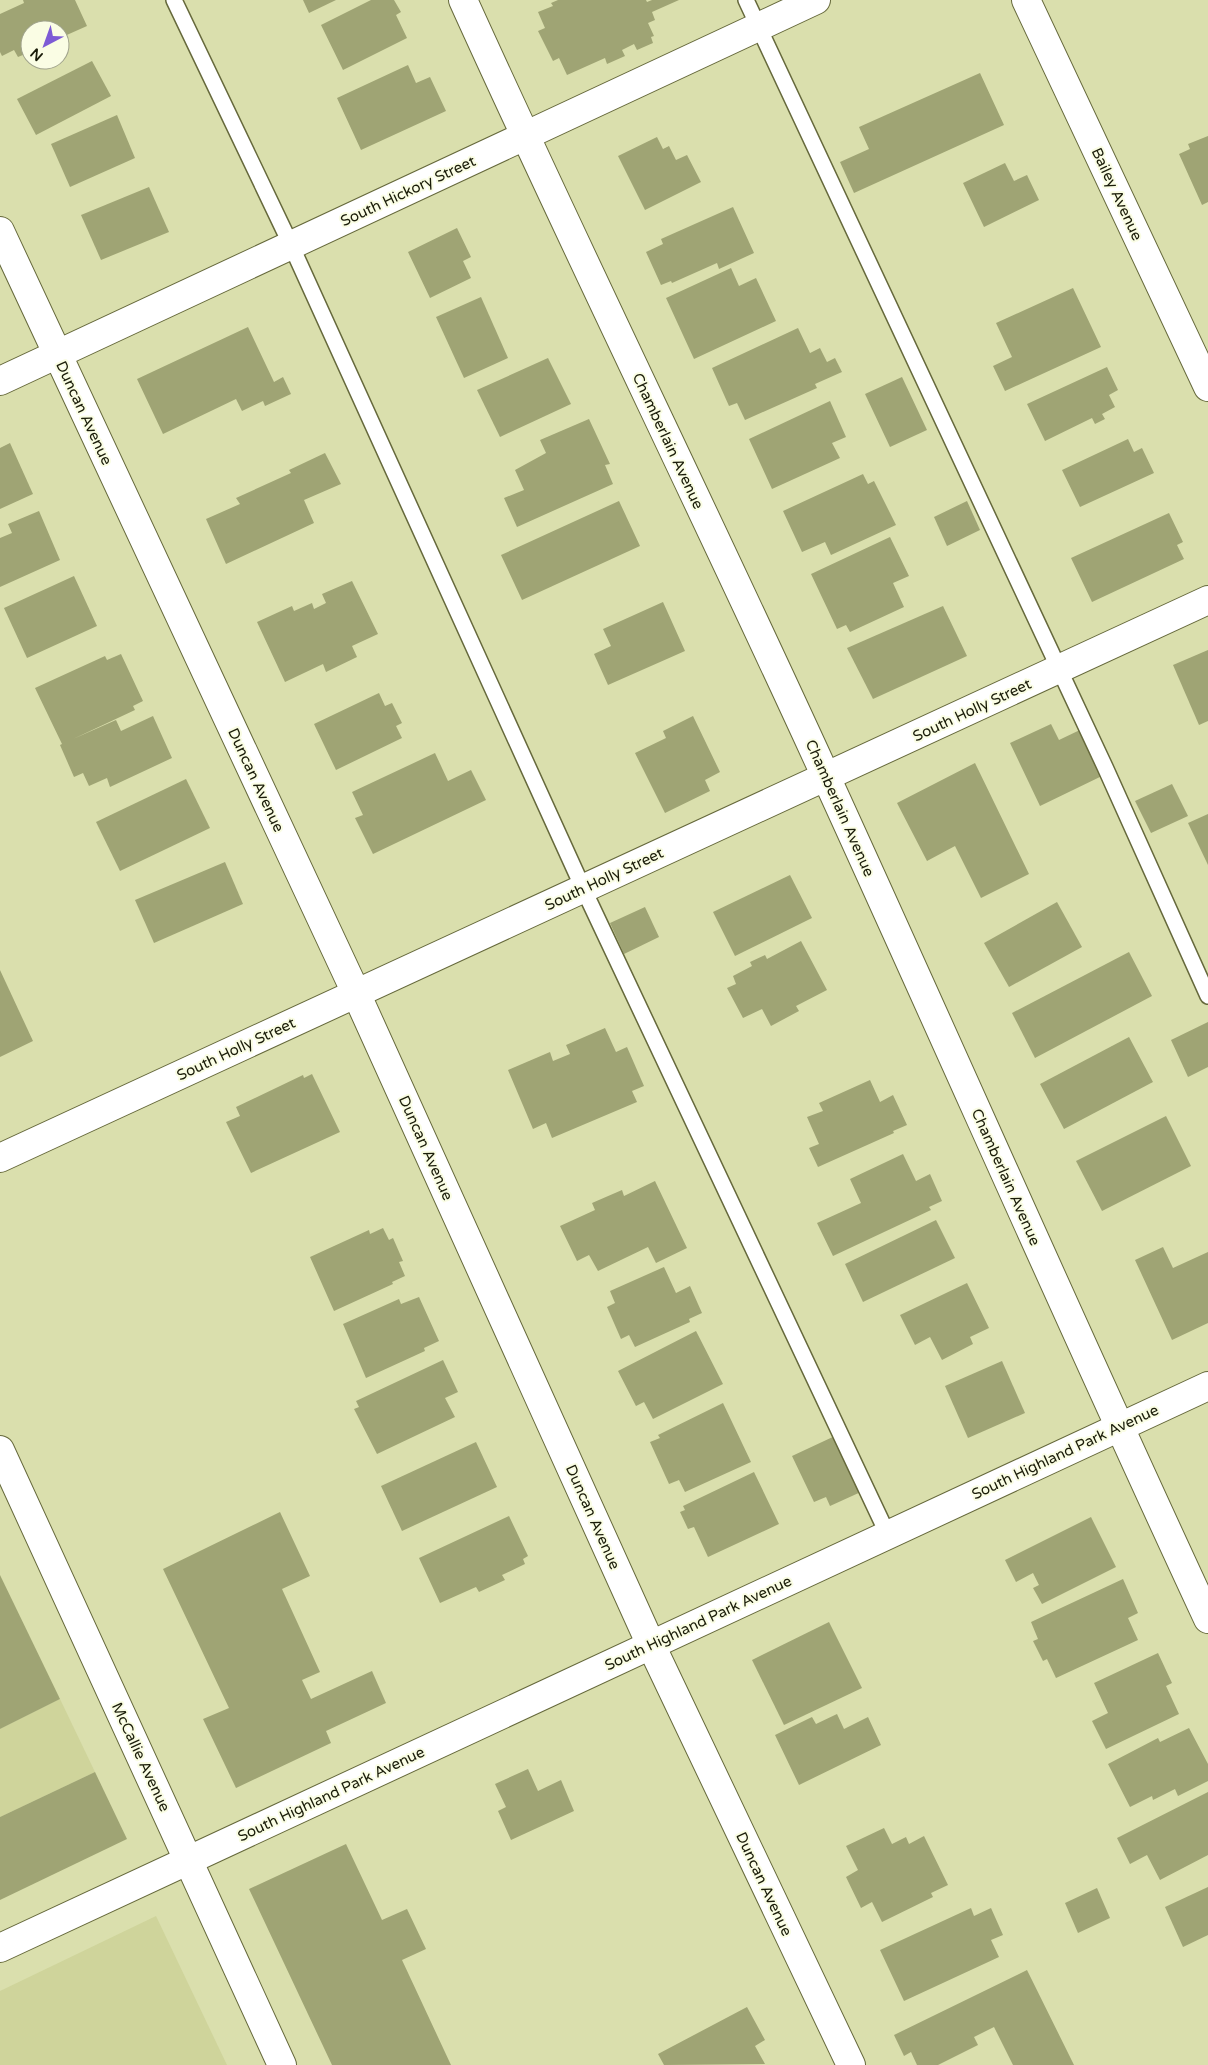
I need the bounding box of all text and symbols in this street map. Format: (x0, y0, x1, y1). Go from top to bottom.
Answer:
north arrow (20, 20, 70, 70)
text: N (27, 44, 47, 65)
street label: Bailey Avenue (1088, 145, 1146, 243)
street label: South Hickory Street (338, 152, 479, 230)
street label: Duncan Avenue (52, 358, 116, 468)
street label: Chamberlain Avenue (629, 370, 707, 512)
street label: South Holly Street (910, 675, 1034, 745)
street label: Duncan Avenue (224, 725, 288, 835)
street label: Chamberlain Avenue (802, 737, 878, 879)
street label: South Holly Street (542, 844, 666, 914)
street label: South Holly Street (174, 1014, 298, 1084)
street label: Duncan Avenue (395, 1093, 457, 1203)
street label: Chamberlain Avenue (968, 1106, 1044, 1248)
street label: South Highland Park Avenue (969, 1401, 1161, 1503)
street label: Duncan Avenue (562, 1462, 624, 1572)
street label: South Highland Park Avenue (602, 1572, 794, 1674)
street label: McCallie Avenue (108, 1700, 174, 1814)
street label: South Highland Park Avenue (235, 1743, 427, 1845)
street label: Duncan Avenue (732, 1829, 796, 1939)

